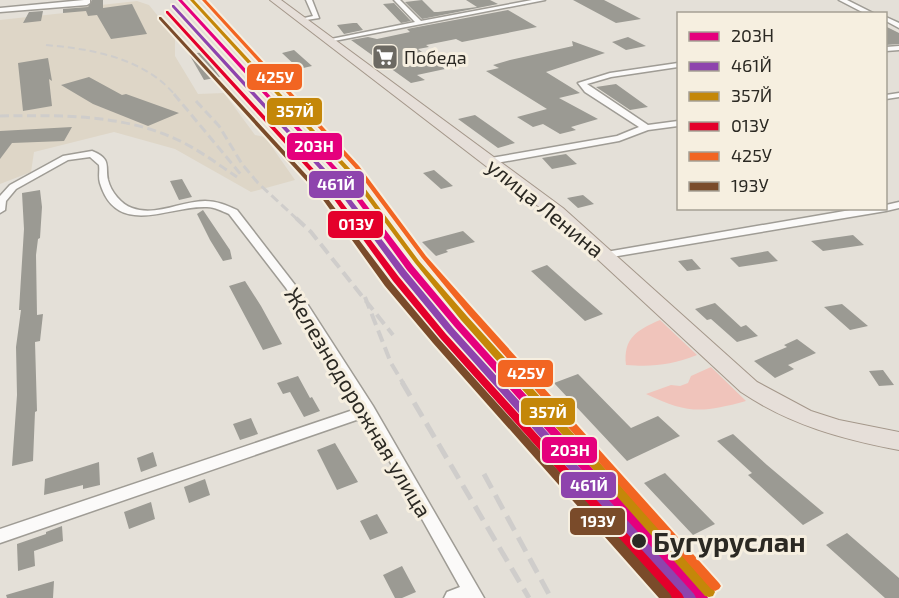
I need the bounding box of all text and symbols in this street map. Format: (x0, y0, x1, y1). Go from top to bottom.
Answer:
legend (677, 12, 887, 210)
text: 203Н (731, 24, 774, 46)
supermarket icon: Победа (370, 42, 400, 72)
place label: Победа (404, 46, 467, 68)
text: 461Й (731, 54, 772, 76)
line badge: 425У (246, 63, 303, 91)
text: 425У (256, 67, 294, 86)
text: 357Й (731, 84, 772, 106)
line badge: 357Й (266, 97, 323, 126)
text: 357Й (276, 101, 314, 120)
text: 013У (731, 114, 769, 136)
line badge: 203Н (286, 132, 343, 161)
text: 203Н (294, 136, 334, 155)
text: 425У (731, 144, 772, 166)
street label: улица Ленина (482, 152, 610, 263)
line badge: 461Й (308, 170, 365, 199)
text: 461Й (317, 174, 355, 193)
text: 193У (731, 174, 769, 196)
line badge: 013У (327, 210, 384, 239)
text: 013У (338, 214, 374, 233)
street label: Железнодорожная улица (279, 282, 438, 522)
line badge: 425У (497, 359, 554, 388)
text: 425У (507, 363, 545, 382)
line badge: 357Й (520, 397, 576, 426)
text: 357Й (529, 402, 567, 421)
line badge: 203Н (541, 436, 598, 464)
text: 203Н (550, 440, 590, 459)
line badge: 461Й (560, 471, 617, 499)
text: 461Й (570, 475, 608, 494)
line badge: 193У (569, 507, 626, 536)
text: 193У (581, 511, 616, 530)
place label: Бугуруслан (653, 525, 806, 558)
marker: Бугуруслан (630, 532, 648, 550)

